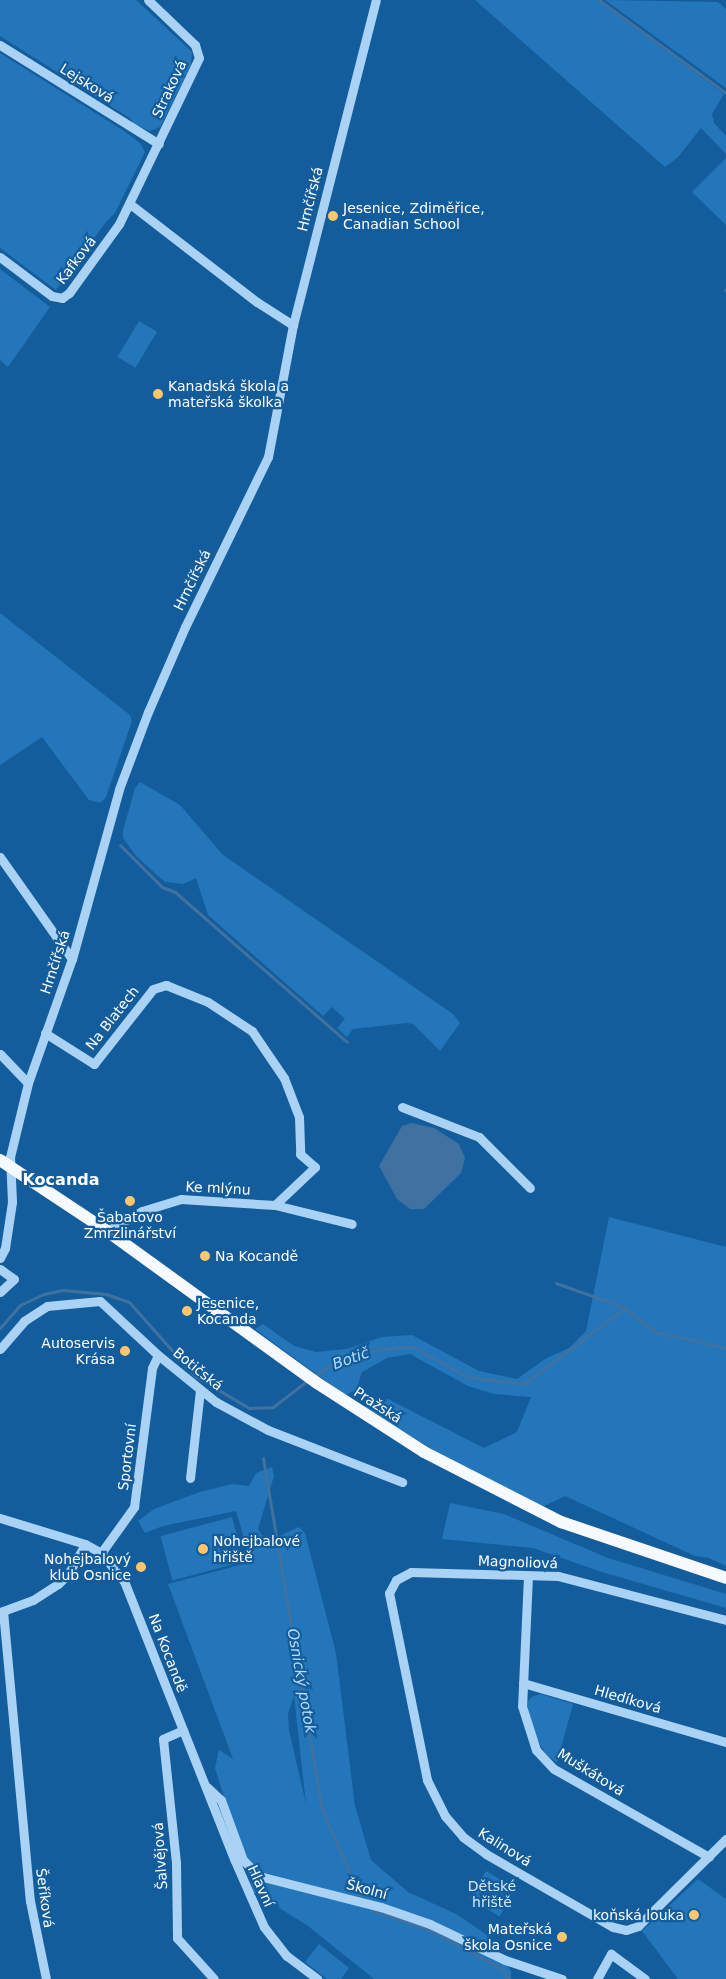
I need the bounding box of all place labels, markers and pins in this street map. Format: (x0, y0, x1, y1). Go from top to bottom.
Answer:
place label: Jesenice, Zdiměřice, Canadian School (343, 200, 485, 232)
marker: Jesenice, Zdiměřice, Canadian School (327, 210, 339, 222)
place label: Kanadská škola a mateřská školka (168, 378, 289, 411)
marker: Kanadská škola a mateřská školka (152, 388, 164, 400)
marker: Šabatovo Zmrzlinářství (124, 1195, 136, 1207)
place label: Šabatovo Zmrzlinářství (84, 1209, 176, 1242)
place label: Na Kocandě (215, 1248, 298, 1264)
marker: Na Kocandě (199, 1250, 211, 1262)
place label: Jesenice, Kocanda (197, 1295, 259, 1328)
marker: Jesenice, Kocanda (181, 1305, 193, 1317)
place label: Autoservis Krása (41, 1335, 115, 1368)
marker: Autoservis Krása (119, 1345, 131, 1357)
place label: Nohejbalové hřiště (213, 1533, 300, 1565)
marker: Nohejbalové hřiště (197, 1543, 209, 1555)
place label: Nohejbalový klub Osnice (44, 1551, 131, 1584)
marker: Nohejbalový klub Osnice (135, 1561, 147, 1573)
place label: koňská louka (593, 1907, 684, 1923)
marker: koňská louka (688, 1909, 700, 1921)
place label: Mateřská škola Osnice (464, 1921, 552, 1954)
marker: Mateřská škola Osnice (556, 1931, 568, 1943)

